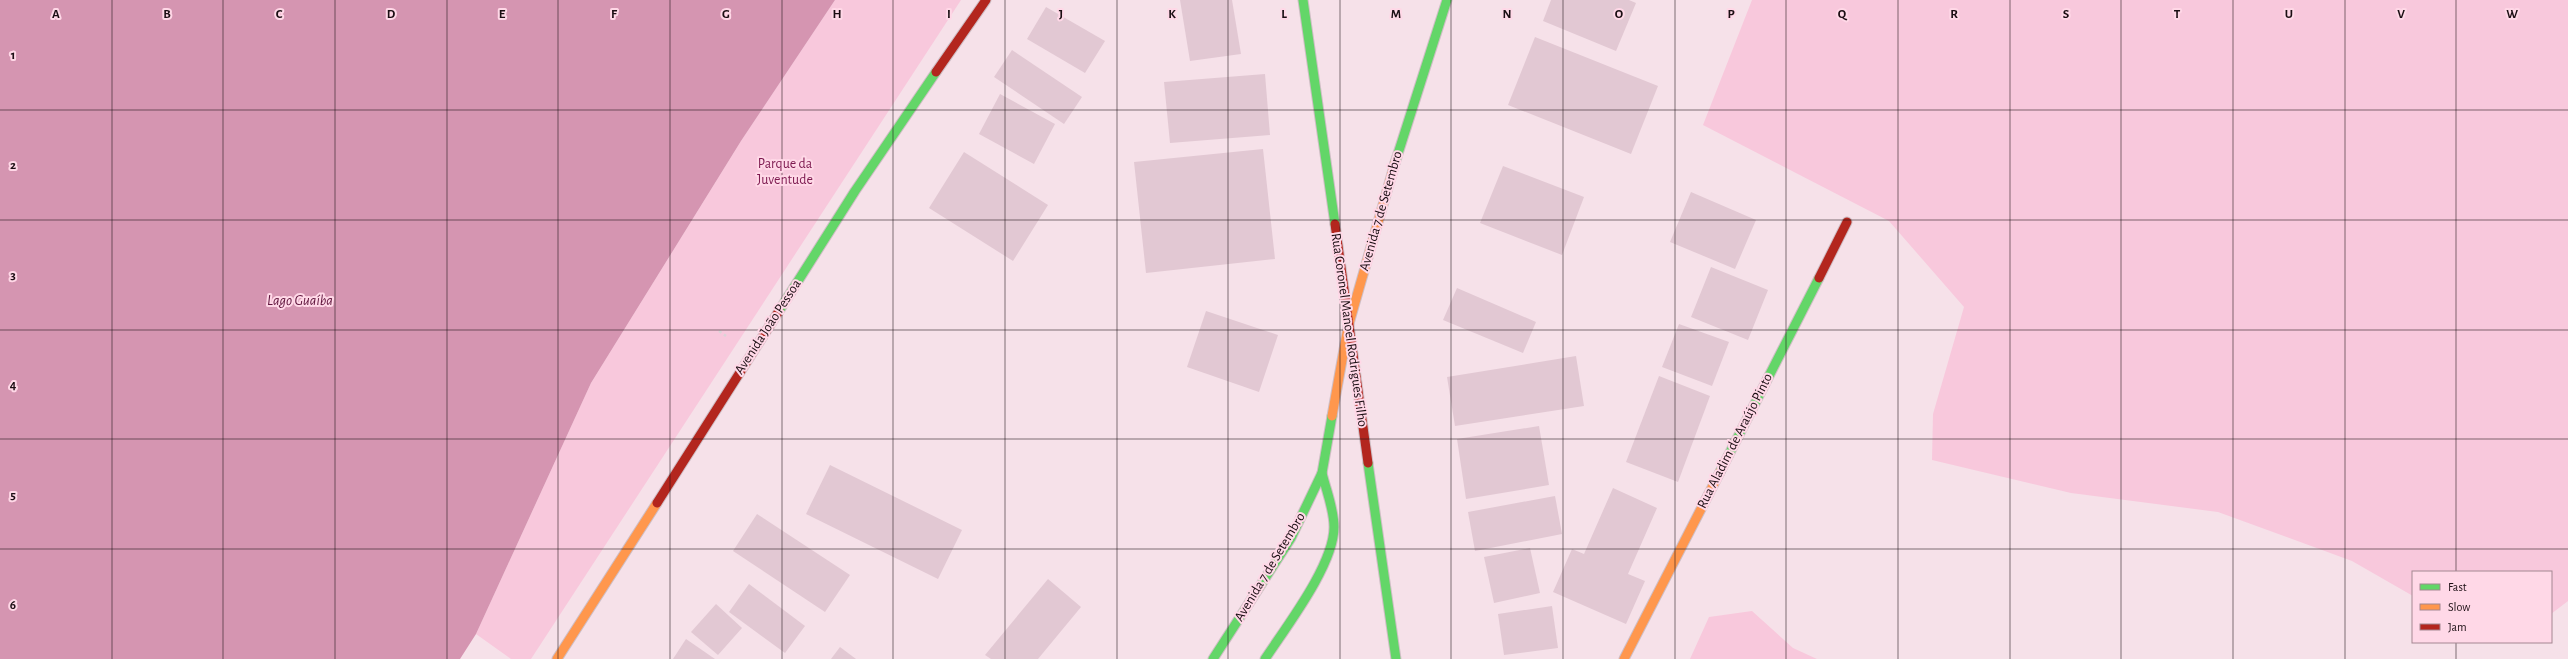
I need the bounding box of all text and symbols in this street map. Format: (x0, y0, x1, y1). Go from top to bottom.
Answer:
text: A (52, 8, 60, 21)
text: B (163, 8, 171, 21)
text: C (276, 8, 283, 21)
text: D (387, 8, 396, 21)
text: E (499, 8, 506, 21)
text: F (611, 8, 618, 21)
text: G (722, 8, 730, 21)
text: H (832, 8, 842, 21)
text: I (947, 8, 951, 21)
text: J (1059, 8, 1063, 21)
text: K (1168, 8, 1176, 21)
text: L (1281, 8, 1287, 21)
text: M (1391, 8, 1401, 21)
text: N (1502, 8, 1512, 21)
text: O (1615, 8, 1624, 21)
text: P (1727, 8, 1735, 21)
text: Q (1838, 8, 1848, 21)
text: R (1950, 8, 1958, 21)
text: S (2063, 8, 2070, 21)
text: T (2174, 8, 2181, 21)
text: U (2285, 8, 2293, 21)
text: V (2397, 8, 2405, 21)
text: W (2506, 8, 2518, 21)
text: 1 (11, 49, 15, 62)
street label: Avenida 7 de Setembro (1357, 149, 1405, 273)
park label: Parque da Juventude (757, 157, 813, 187)
text: 2 (10, 159, 16, 172)
street label: Rua Coronel Manoel Rodrigues Filho (1328, 232, 1370, 428)
text: 3 (10, 269, 16, 282)
street label: Avenida João Pessoa (732, 277, 804, 377)
water label: Lago Guaíba (267, 293, 333, 308)
street label: Rua Aladim de Araújo Pinto (1695, 371, 1775, 511)
text: 4 (10, 379, 17, 392)
text: 5 (10, 489, 16, 502)
street label: Avenida 7 de Setembro (1232, 510, 1308, 624)
legend (2412, 571, 2552, 643)
text: Fast (2448, 581, 2467, 593)
text: 6 (10, 599, 16, 612)
text: Slow (2448, 601, 2470, 613)
text: Jam (2448, 621, 2467, 633)

